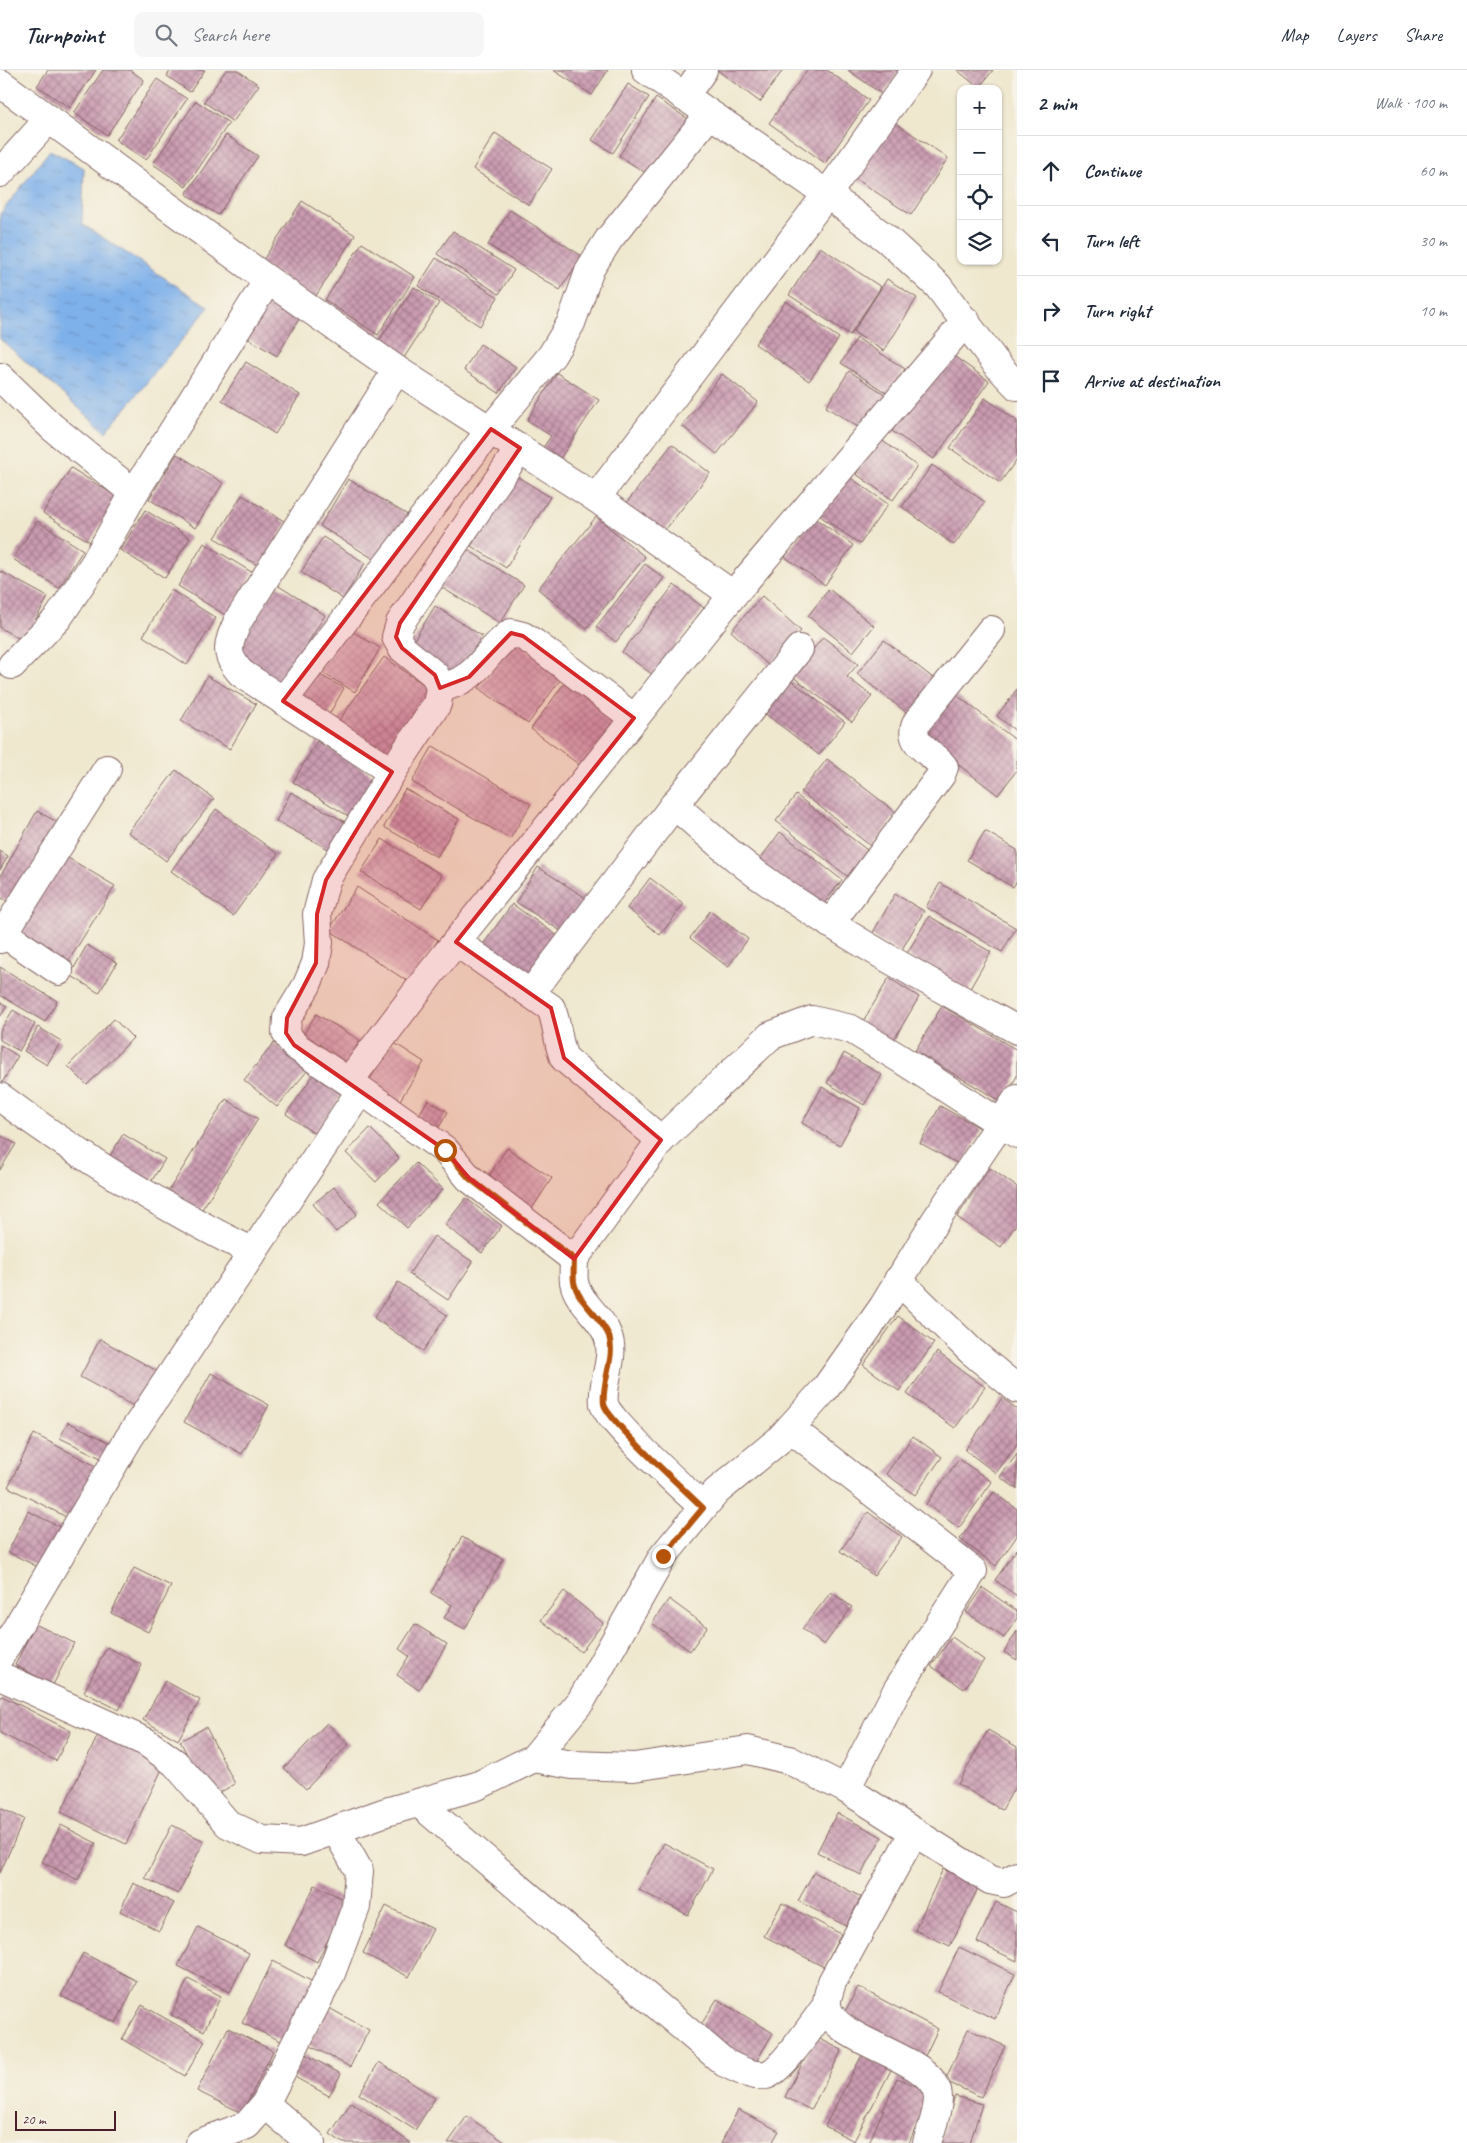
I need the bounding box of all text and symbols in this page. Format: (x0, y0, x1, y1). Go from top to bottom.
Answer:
search box (134, 12, 484, 57)
text: Turnpoint (25, 20, 104, 50)
icon: search (152, 21, 180, 49)
text: Search here (192, 23, 269, 47)
text: Map (1281, 24, 1309, 46)
text: Layers (1337, 24, 1376, 46)
text: Share (1404, 24, 1442, 46)
map controls (957, 85, 1002, 265)
button: + (957, 85, 1002, 130)
text: 2 min (1037, 90, 1077, 116)
text: Walk · 100 m (1375, 93, 1447, 113)
button: − (957, 130, 1002, 175)
icon: ahead (1037, 157, 1065, 185)
text: Continue (1084, 159, 1141, 183)
text: 60 m (1420, 161, 1447, 181)
button: locate (957, 175, 1002, 220)
button: layers (957, 220, 1002, 265)
icon: left (1037, 227, 1065, 255)
text: Turn left (1084, 229, 1139, 253)
text: 30 m (1420, 231, 1447, 251)
icon: right (1037, 297, 1065, 325)
text: Turn right (1084, 299, 1151, 323)
text: 10 m (1420, 301, 1447, 321)
icon: arrive (1037, 367, 1065, 395)
text: Arrive at destination (1084, 369, 1220, 393)
route start (434, 1139, 457, 1162)
route end (652, 1545, 675, 1568)
scale bar (15, 2108, 116, 2131)
text: 20 m (22, 2111, 46, 2128)

